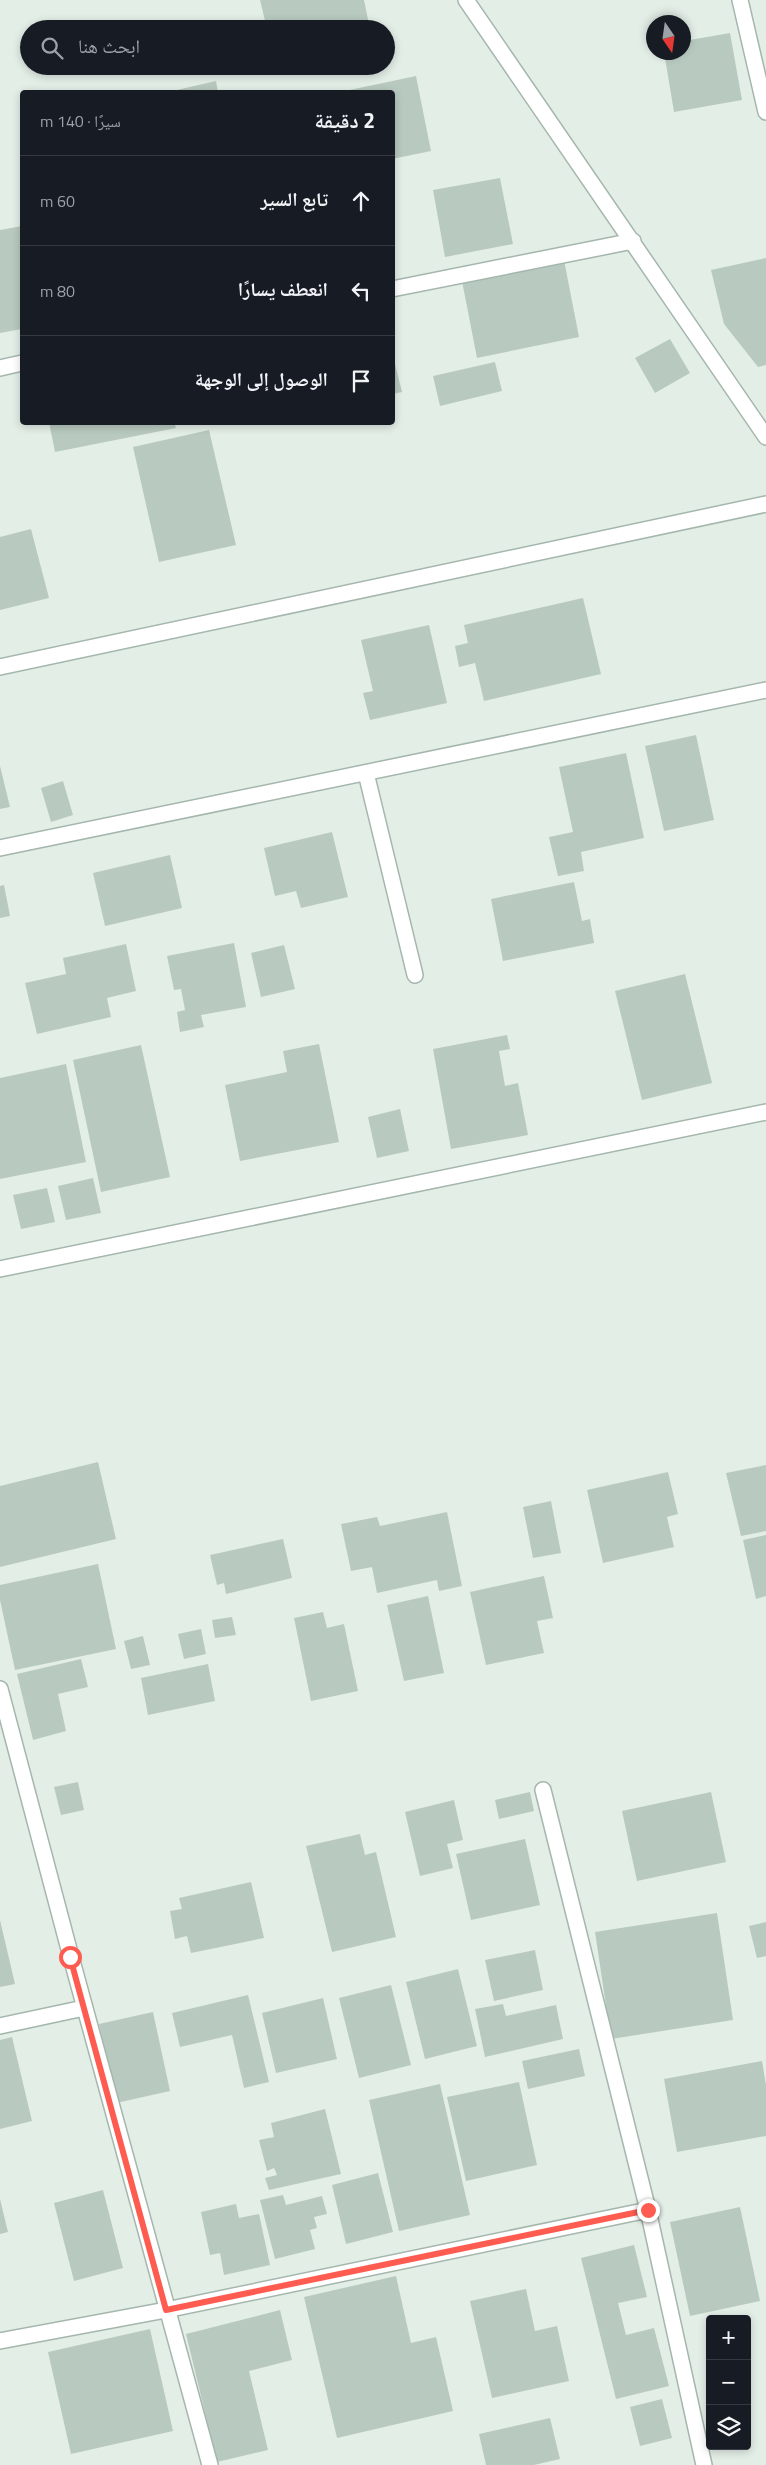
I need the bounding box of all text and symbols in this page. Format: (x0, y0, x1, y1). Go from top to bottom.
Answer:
north arrow (646, 15, 691, 60)
search box (20, 20, 395, 75)
text: ابحث هنا (78, 31, 140, 60)
icon: search (38, 34, 66, 62)
text: 2 دقيقة (315, 104, 375, 136)
text: سيرًا · 140 m (40, 109, 121, 133)
text: تابع السير (260, 184, 328, 213)
icon: ahead (347, 187, 375, 215)
text: 60 m (40, 189, 75, 213)
text: انعطف يسارًا (238, 274, 328, 303)
icon: left (347, 277, 375, 305)
text: 80 m (40, 279, 75, 303)
text: الوصول إلى الوجهة (195, 364, 328, 393)
icon: arrive (347, 367, 375, 395)
route start (59, 1946, 82, 1969)
route end (637, 2199, 660, 2222)
map controls (706, 2315, 751, 2450)
button: + (706, 2315, 751, 2360)
button: − (706, 2360, 751, 2405)
button: layers (706, 2405, 751, 2450)

